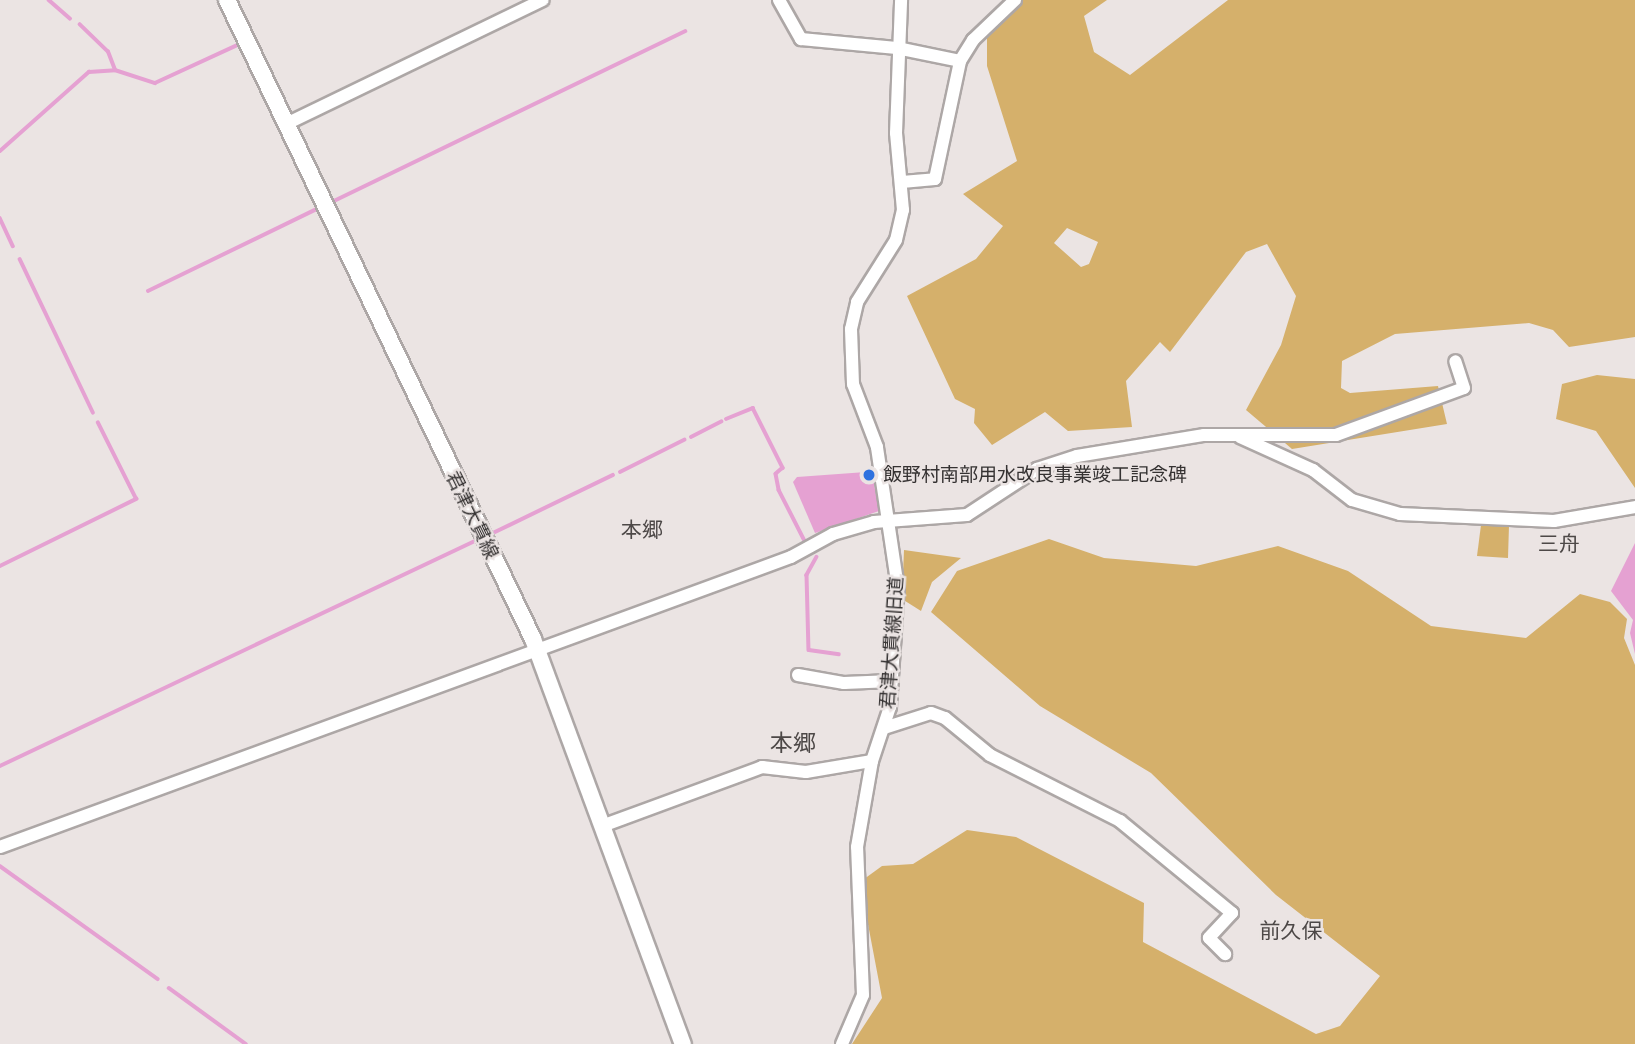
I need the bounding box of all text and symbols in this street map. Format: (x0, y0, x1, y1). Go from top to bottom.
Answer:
place label: 飯野村南部用水改良事業竣工記念碑 (883, 464, 1187, 486)
street label: 君津大貫線 (441, 467, 503, 563)
marker: 飯野村南部用水改良事業竣工記念碑 (861, 467, 877, 483)
district label: 本郷 (621, 517, 663, 543)
district label: 三舟 (1538, 531, 1580, 557)
street label: 君津大貫線旧道 (876, 576, 908, 710)
district label: 本郷 (770, 729, 816, 757)
district label: 前久保 (1260, 918, 1322, 944)

